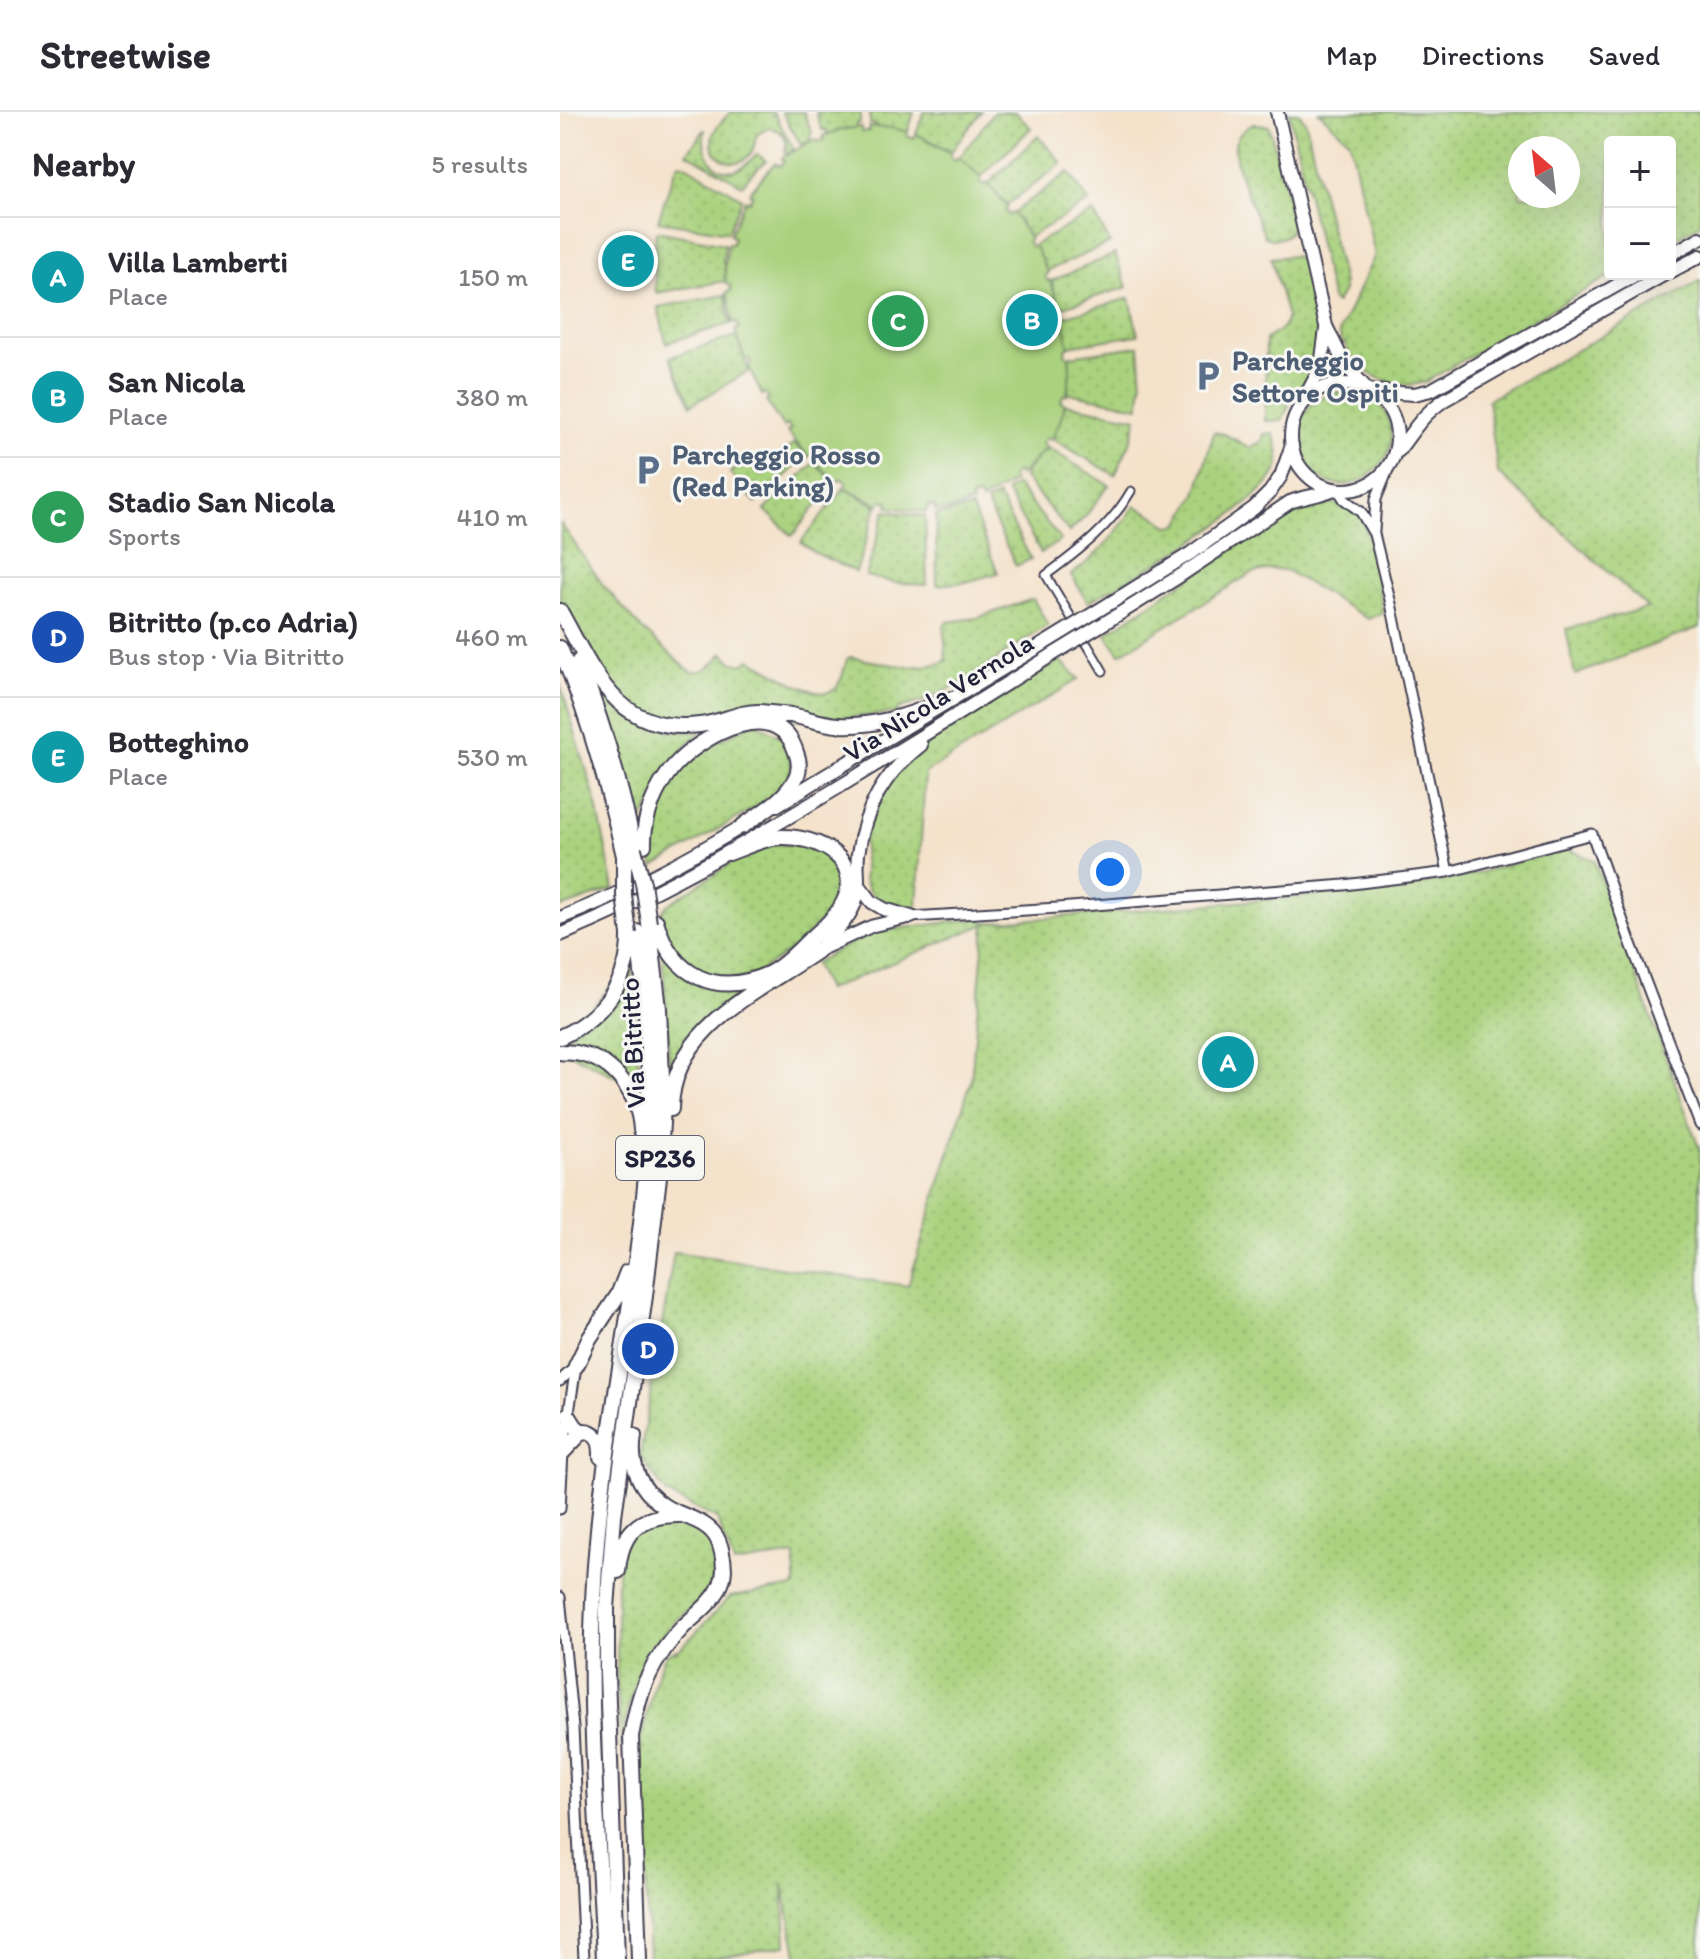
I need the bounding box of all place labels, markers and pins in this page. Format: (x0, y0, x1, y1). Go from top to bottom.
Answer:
pin: E (602, 231, 654, 291)
pin: B (1006, 290, 1058, 350)
pin: C (872, 291, 924, 351)
place label: Parcheggio Settore Ospiti (1232, 343, 1399, 409)
parking icon: Parcheggio Settore Ospiti (1191, 359, 1225, 393)
place label: Parcheggio Rosso (Red Parking) (672, 437, 881, 503)
parking icon: Parcheggio Rosso (Red Parking) (631, 453, 665, 487)
pin: A (1202, 1032, 1254, 1092)
pin: D (622, 1319, 674, 1379)

